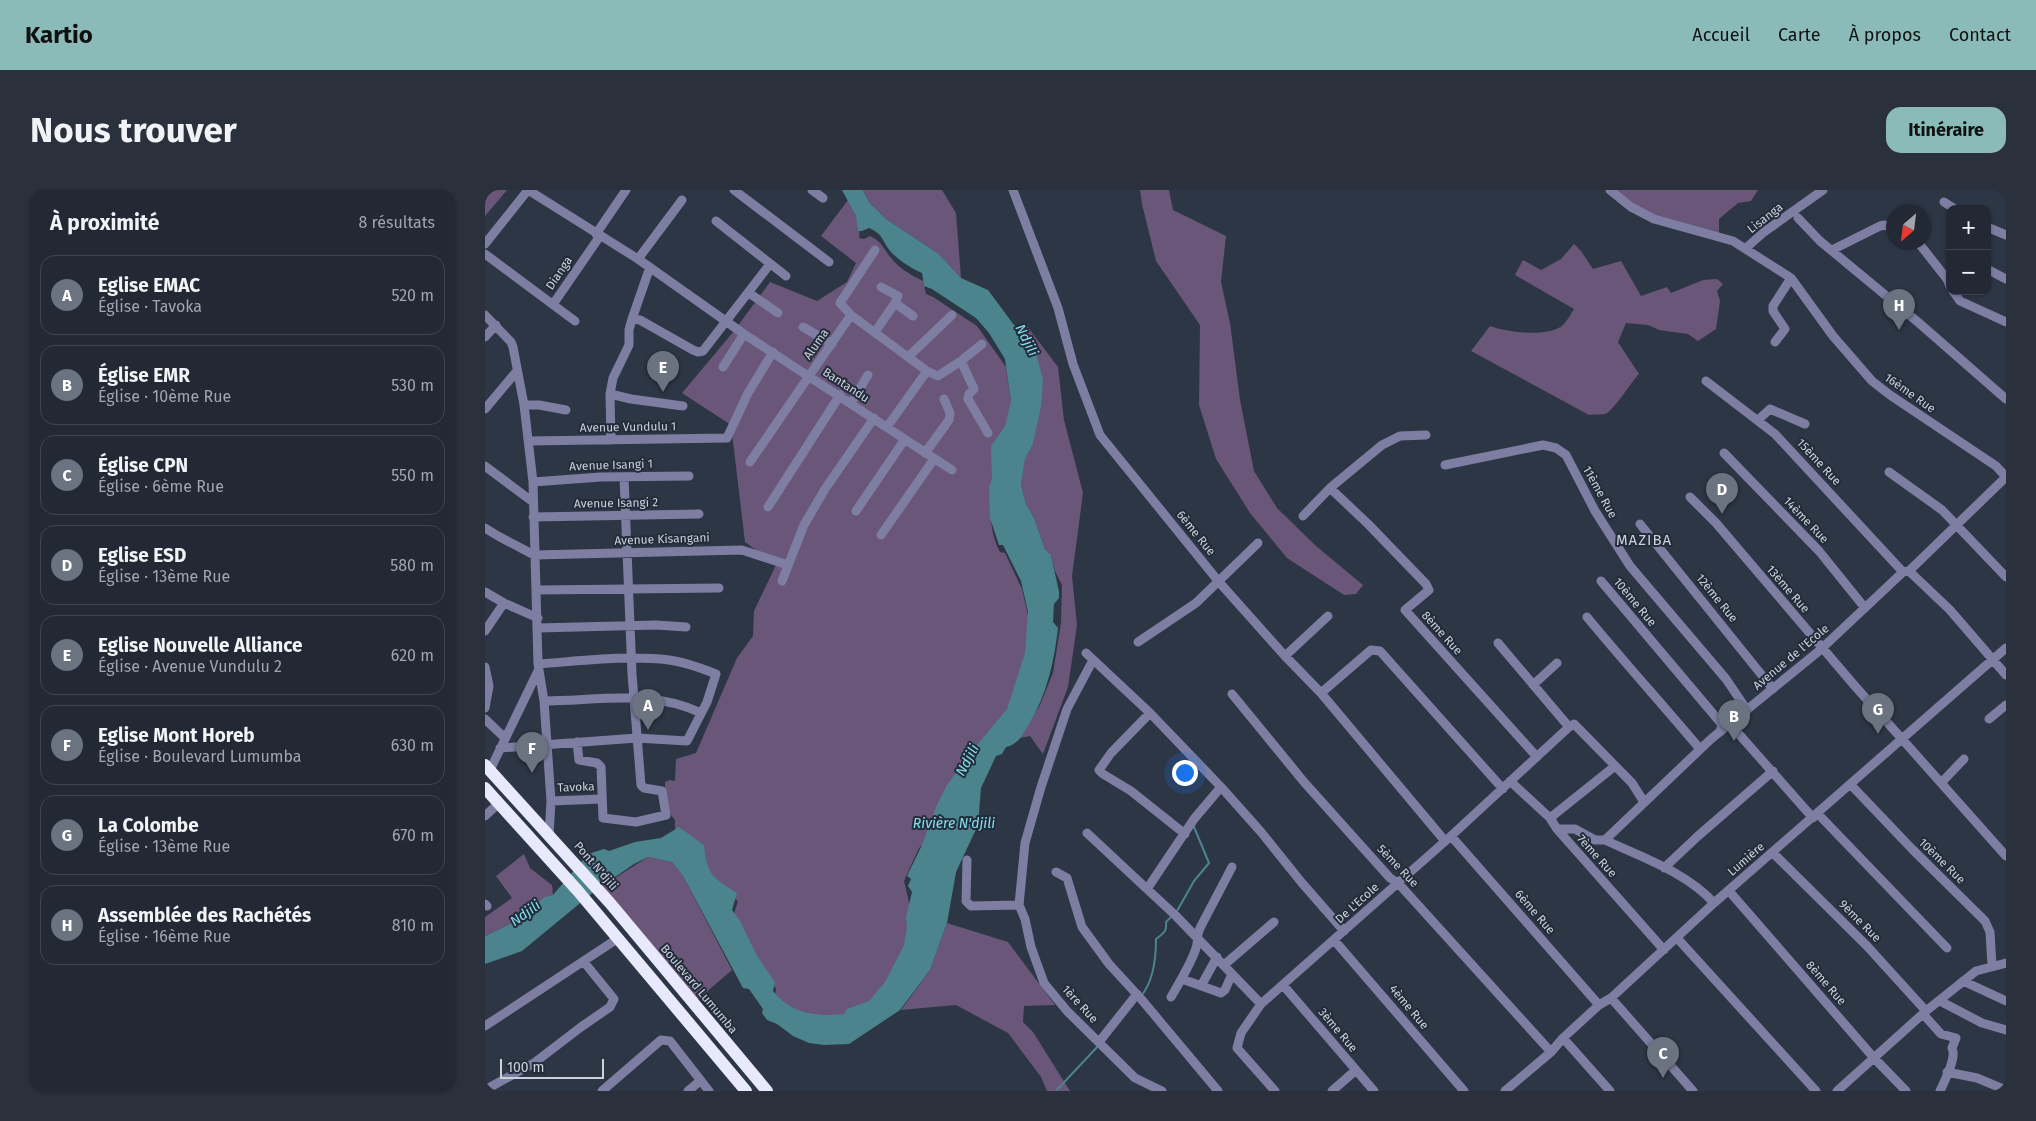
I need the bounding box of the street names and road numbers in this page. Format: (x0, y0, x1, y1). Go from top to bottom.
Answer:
street label: Lisanga (1745, 200, 1785, 236)
street label: Dianga (543, 254, 575, 292)
street label: Aluma (800, 326, 832, 362)
street label: Bantandu (820, 365, 872, 405)
street label: 16ème Rue (1882, 370, 1938, 416)
street label: Avenue Vundulu 1 (580, 419, 676, 435)
street label: 15ème Rue (1794, 436, 1844, 488)
street label: Avenue Isangi 1 (569, 457, 653, 473)
street label: 11ème Rue (1580, 463, 1620, 521)
street label: 14ème Rue (1780, 494, 1832, 546)
street label: Avenue Isangi 2 (574, 495, 658, 511)
street label: 6ème Rue (1174, 508, 1218, 558)
street label: Avenue Kisangani (614, 530, 710, 548)
street label: 13ème Rue (1764, 562, 1812, 616)
street label: 12ème Rue (1693, 571, 1741, 625)
street label: 10ème Rue (1611, 575, 1659, 629)
street label: 8ème Rue (1419, 608, 1465, 658)
street label: Avenue de l'Ecole (1750, 621, 1832, 693)
street label: Tavoka (557, 779, 595, 795)
street label: 7ème Rue (1574, 832, 1620, 880)
street label: 10ème Rue (1916, 835, 1968, 887)
street label: Pont N'djili (571, 839, 621, 893)
street label: Lumière (1725, 839, 1767, 879)
street label: 5ème Rue (1374, 842, 1422, 890)
street label: De L'Ecole (1332, 880, 1382, 926)
street label: 6ème Rue (1512, 887, 1558, 937)
street label: 9ème Rue (1836, 897, 1884, 945)
street label: Boulevard Lumumba (658, 942, 740, 1036)
street label: 8ème Rue (1803, 958, 1849, 1008)
street label: 1ère Rue (1059, 982, 1101, 1026)
street label: 4ème Rue (1386, 982, 1432, 1032)
street label: 3ème Rue (1315, 1005, 1361, 1055)

